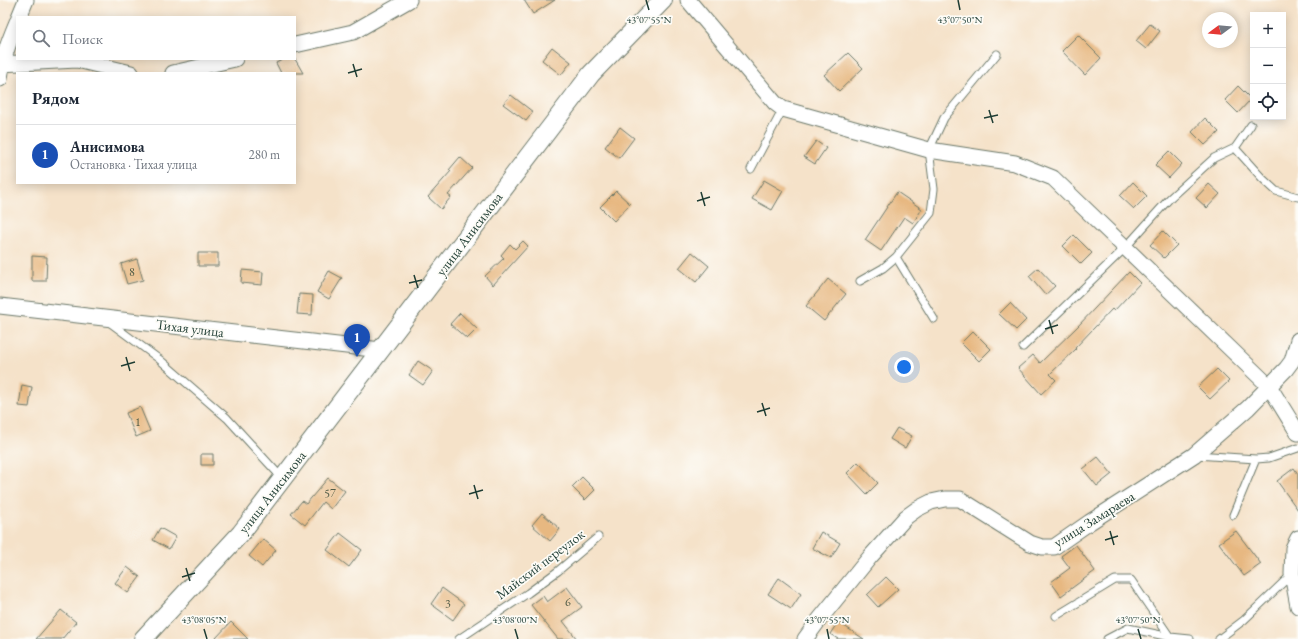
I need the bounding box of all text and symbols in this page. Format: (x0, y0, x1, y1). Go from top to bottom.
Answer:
north arrow (1202, 12, 1238, 48)
map controls (1250, 12, 1286, 120)
button: + (1250, 12, 1286, 48)
text: 43°07'55"N (627, 13, 672, 26)
text: 43°07'50"N (938, 13, 983, 26)
search box (16, 16, 296, 60)
icon: search (30, 27, 52, 49)
text: Поиск (62, 29, 103, 48)
button: − (1250, 48, 1286, 84)
button: locate (1250, 84, 1286, 120)
text: Рядом (32, 87, 80, 109)
text: Анисимова (70, 137, 145, 156)
text: 1 (42, 146, 48, 163)
text: 280 m (249, 146, 280, 163)
text: Остановка · Тихая улица (70, 156, 197, 173)
street label: улица Анисимова (432, 188, 507, 279)
house number: 8 (129, 264, 135, 280)
street label: Тихая улица (155, 315, 226, 341)
pin: 1 (344, 324, 370, 357)
your location (894, 357, 914, 377)
house number: 1 (135, 414, 141, 430)
street label: улица Анисимова (234, 447, 310, 537)
house number: 57 (324, 485, 336, 501)
street label: улица Замараева (1050, 487, 1138, 551)
street label: Майский переулок (492, 525, 588, 603)
house number: 6 (565, 594, 571, 610)
house number: 3 (445, 596, 451, 612)
text: 43°08'05"N (182, 613, 227, 626)
text: 43°08'00"N (493, 613, 538, 626)
text: 43°07'55"N (805, 613, 850, 626)
text: 43°07'50"N (1116, 613, 1161, 626)

